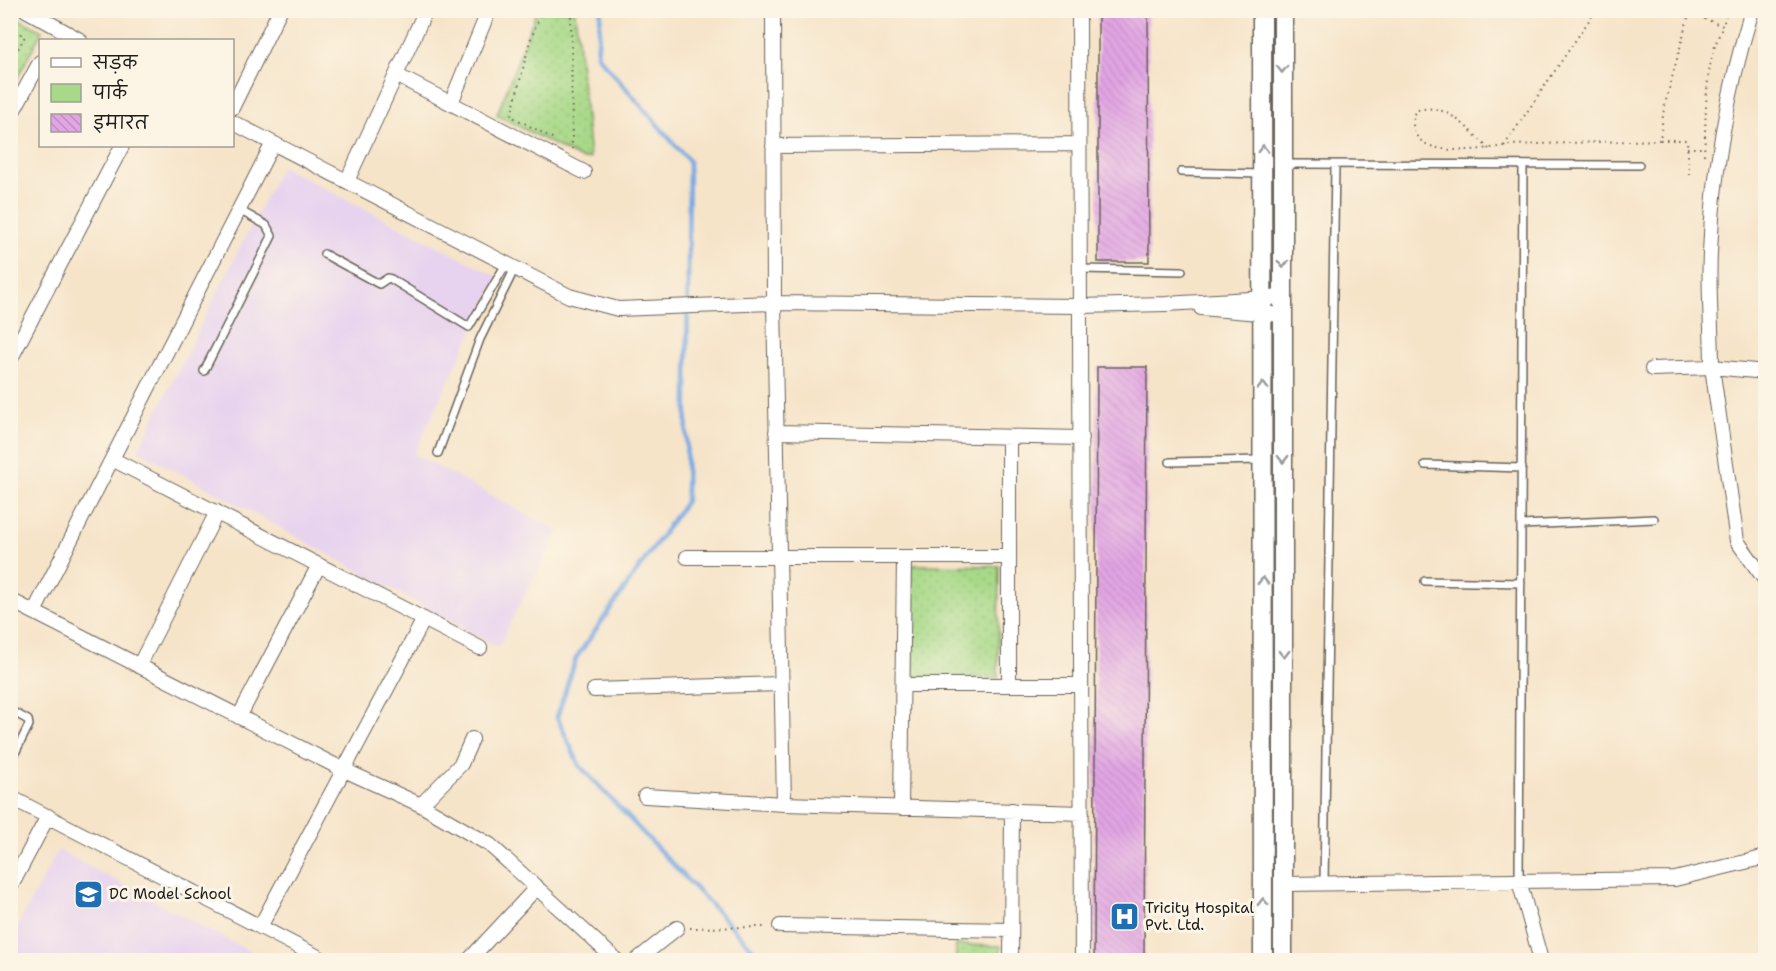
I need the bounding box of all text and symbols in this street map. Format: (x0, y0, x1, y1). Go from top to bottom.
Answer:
legend (39, 39, 234, 147)
text: सड़क (92, 51, 138, 75)
one-way arrow (1276, 64, 1288, 73)
text: पार्क (92, 79, 128, 105)
text: इमारत (93, 111, 149, 135)
one-way arrow (1257, 145, 1269, 154)
one-way arrow (1277, 259, 1289, 268)
one-way arrow (1257, 382, 1269, 391)
one-way arrow (1277, 454, 1289, 463)
one-way arrow (1257, 577, 1269, 586)
one-way arrow (1278, 649, 1290, 658)
school or university icon: DC Model School (72, 878, 104, 910)
place label: DC Model School (109, 884, 232, 904)
place label: Tricity Hospital Pvt. Ltd. (1145, 898, 1255, 935)
one-way arrow (1257, 898, 1269, 907)
hospital icon: Tricity Hospital Pvt. Ltd. (1108, 901, 1140, 933)

